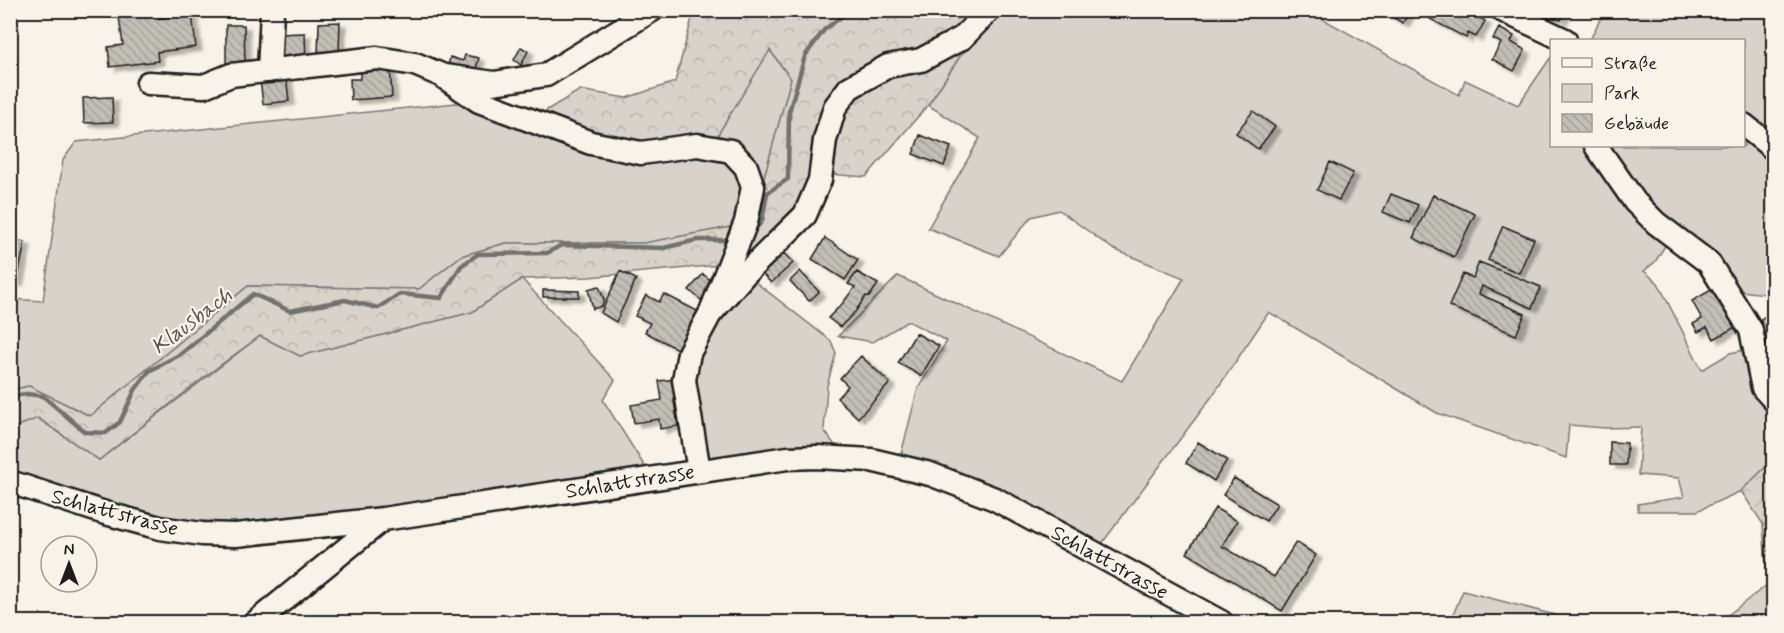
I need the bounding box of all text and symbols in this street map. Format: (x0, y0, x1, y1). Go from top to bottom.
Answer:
legend (1550, 39, 1745, 147)
text: Straße (1604, 52, 1657, 76)
text: Park (1604, 82, 1640, 106)
text: Gebäude (1604, 112, 1669, 136)
water label: Klausbach (146, 282, 239, 361)
street label: Schlattstrasse (564, 458, 697, 506)
street label: Schlattstrasse (48, 483, 181, 543)
street label: Schlattstrasse (1046, 519, 1173, 607)
north arrow (39, 534, 99, 594)
text: N (64, 540, 74, 561)

